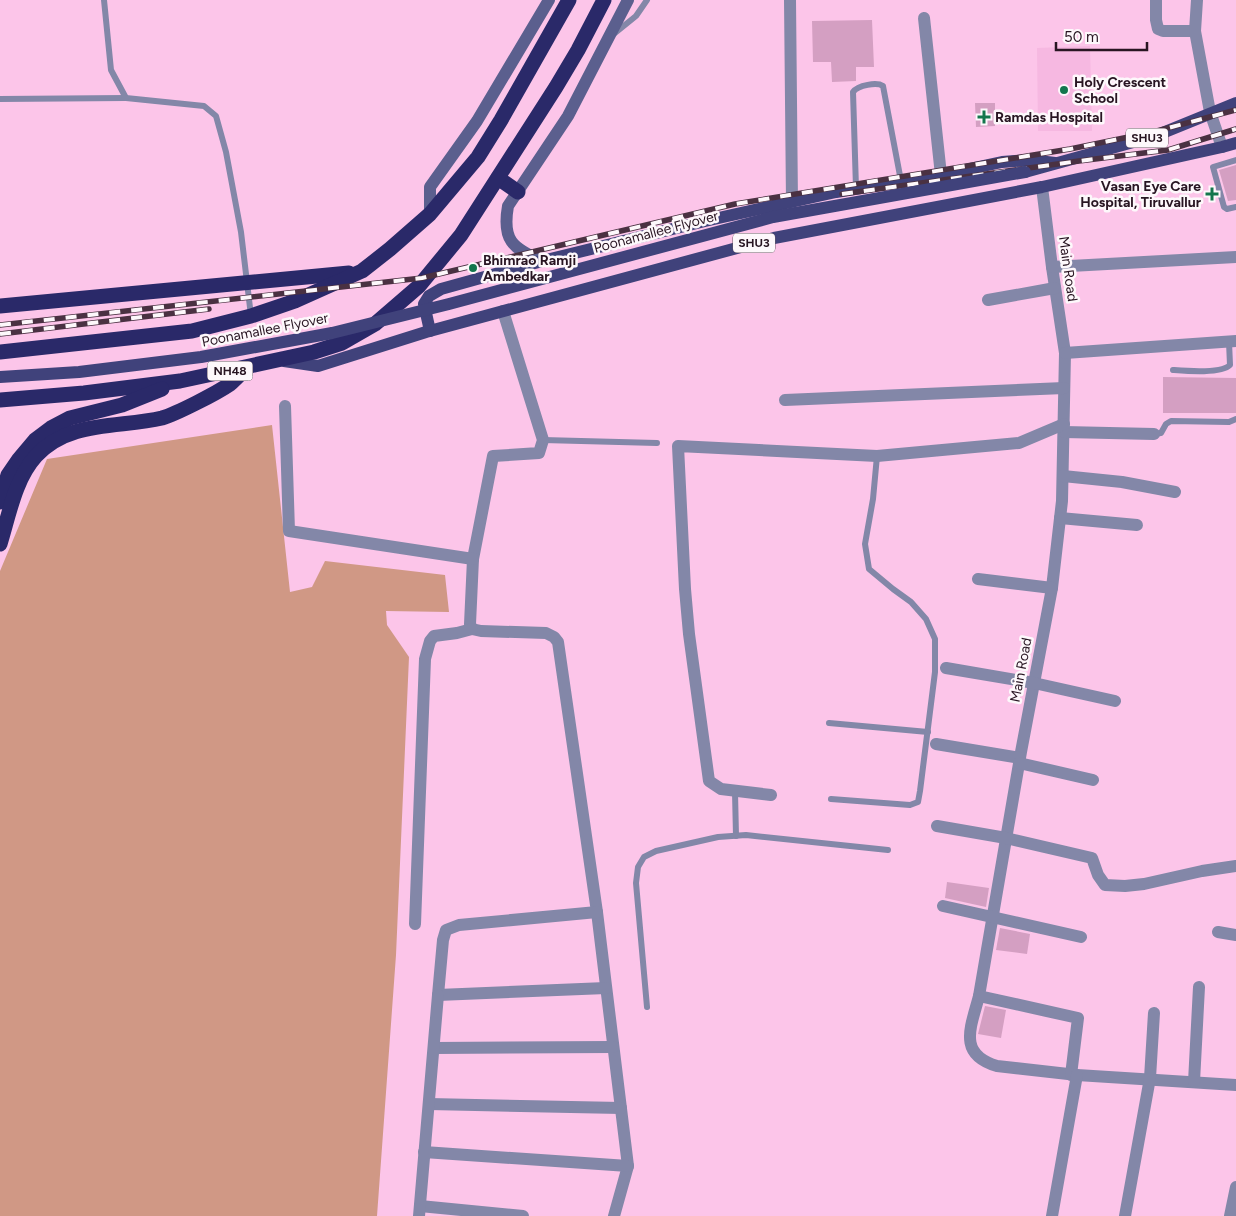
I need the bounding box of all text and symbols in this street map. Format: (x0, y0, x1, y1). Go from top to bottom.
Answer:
scale bar (1056, 20, 1147, 52)
text: 50 m (1064, 28, 1099, 46)
place label: Holy Crescent School (1074, 74, 1167, 107)
marker: Holy Crescent School (1058, 84, 1070, 96)
place label: Ramdas Hospital (995, 109, 1103, 126)
marker: Ramdas Hospital (977, 110, 991, 124)
road number: SHU3 (1126, 128, 1168, 148)
place label: Vasan Eye Care Hospital, Tiruvallur (1080, 178, 1202, 211)
marker: Vasan Eye Care Hospital, Tiruvallur (1205, 187, 1219, 201)
street label: Poonamallee Flyover (592, 207, 720, 257)
road number: SHU3 (733, 234, 775, 252)
street label: Main Road (1055, 235, 1081, 303)
place label: Bhimrao Ramji Ambedkar (483, 252, 576, 285)
marker: Bhimrao Ramji Ambedkar (467, 262, 479, 274)
street label: Poonamallee Flyover (200, 309, 330, 351)
road number: NH48 (208, 362, 252, 381)
street label: Main Road (1006, 636, 1036, 704)

